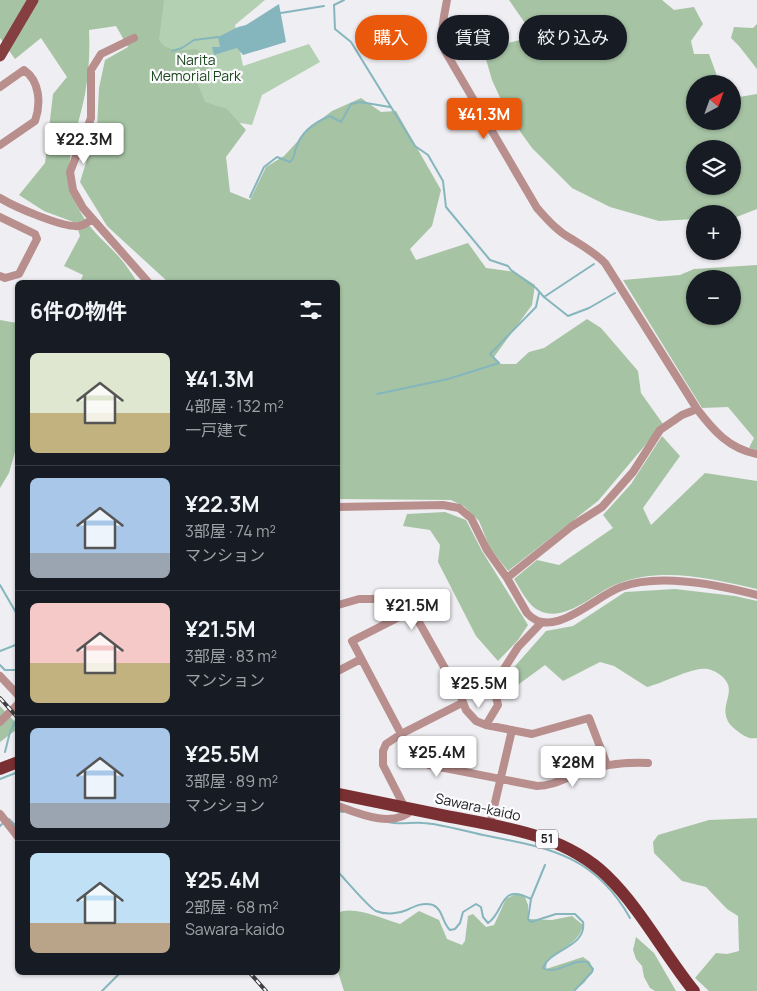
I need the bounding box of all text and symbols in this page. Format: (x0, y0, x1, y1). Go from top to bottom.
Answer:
chip: 購入 (355, 15, 427, 60)
chip: 賃貸 (437, 15, 509, 60)
chip: 絞り込み (519, 15, 627, 60)
park label: Narita Memorial Park (151, 50, 242, 85)
north arrow (686, 75, 741, 130)
map controls (686, 75, 741, 325)
pin: ¥41.3M (443, 98, 525, 140)
text: ¥41.3M (458, 103, 510, 125)
pin: ¥22.3M (43, 122, 125, 165)
text: ¥22.3M (56, 128, 112, 150)
button: layers (686, 140, 741, 195)
button: + (686, 205, 741, 260)
button: − (686, 270, 741, 325)
icon: filters (297, 296, 325, 324)
text: 6件の物件 (30, 297, 127, 325)
text: ¥41.3M (185, 365, 254, 393)
icon: home (70, 373, 130, 433)
text: 4部屋 · 132 m² (185, 395, 284, 417)
text: 一戸建て (185, 419, 249, 441)
text: ¥22.3M (185, 490, 259, 518)
icon: home (70, 498, 130, 558)
text: 3部屋 · 74 m² (185, 520, 276, 542)
text: マンション (185, 544, 265, 566)
pin: ¥21.5M (371, 588, 453, 631)
text: ¥21.5M (385, 594, 439, 616)
text: ¥21.5M (185, 615, 255, 643)
icon: home (70, 623, 130, 683)
text: 3部屋 · 83 m² (185, 645, 277, 667)
pin: ¥25.5M (438, 666, 520, 709)
text: マンション (185, 669, 265, 691)
text: ¥25.5M (451, 672, 507, 694)
pin: ¥25.4M (396, 736, 478, 778)
text: ¥25.5M (185, 740, 259, 768)
text: ¥25.4M (409, 741, 465, 763)
pin: ¥28M (543, 746, 603, 788)
icon: home (70, 748, 130, 808)
text: ¥28M (552, 751, 594, 773)
text: 3部屋 · 89 m² (185, 770, 278, 792)
street label: Sawara-kaido (433, 788, 523, 825)
text: マンション (185, 794, 265, 816)
road number: 51 (536, 830, 558, 849)
text: ¥25.4M (185, 866, 260, 894)
icon: home (70, 873, 130, 933)
text: 2部屋 · 68 m² (185, 896, 279, 918)
text: Sawara-kaido (185, 918, 285, 940)

